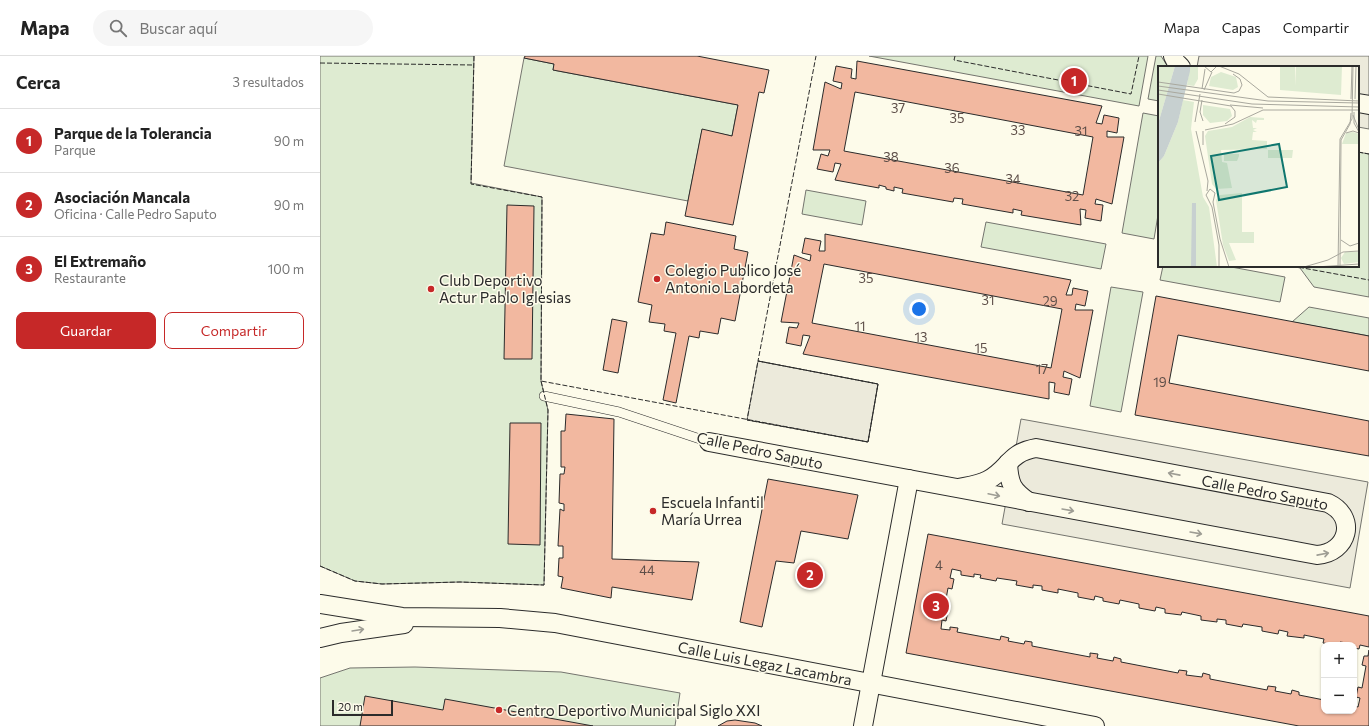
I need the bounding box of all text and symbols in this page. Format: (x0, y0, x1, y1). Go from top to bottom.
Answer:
search box (93, 10, 373, 46)
text: Mapa (20, 16, 69, 39)
icon: search (107, 17, 129, 39)
text: Buscar aquí (139, 19, 217, 37)
text: Mapa (1164, 19, 1200, 36)
text: Capas (1222, 19, 1261, 36)
text: Compartir (1283, 19, 1349, 36)
pin: 1 (1061, 66, 1087, 96)
inset map (1158, 66, 1359, 267)
text: Cerca (16, 72, 61, 93)
text: 3 resultados (233, 74, 304, 90)
house number: 37 (891, 100, 905, 116)
house number: 35 (950, 110, 964, 126)
house number: 33 (1011, 122, 1025, 138)
house number: 31 (1075, 123, 1087, 139)
text: Parque de la Tolerancia (54, 124, 212, 142)
text: 1 (26, 133, 32, 149)
text: 90 m (274, 133, 304, 149)
text: Parque (54, 142, 96, 158)
house number: 38 (883, 149, 899, 165)
house number: 36 (944, 160, 960, 176)
house number: 34 (1005, 171, 1021, 187)
text: Asociación Mancala (54, 188, 190, 206)
house number: 32 (1065, 188, 1079, 204)
text: 2 (25, 197, 33, 213)
text: 90 m (274, 197, 304, 213)
text: Oficina · Calle Pedro Saputo (54, 206, 217, 222)
text: El Extremaño (54, 252, 146, 270)
text: 3 (25, 261, 33, 277)
text: 100 m (268, 261, 304, 277)
place label: Colegio Publico José Antonio Labordeta (665, 261, 801, 296)
text: Restaurante (54, 270, 126, 286)
house number: 35 (859, 270, 873, 286)
place label: Club Deportivo Actur Pablo Iglesias (439, 271, 571, 306)
marker: Colegio Publico José Antonio Labordeta (652, 274, 662, 284)
marker: Club Deportivo Actur Pablo Iglesias (426, 284, 436, 294)
house number: 31 (982, 292, 994, 308)
house number: 29 (1042, 293, 1058, 309)
your location (909, 299, 929, 319)
button: Guardar (16, 312, 156, 349)
button: Compartir (164, 312, 304, 349)
house number: 11 (854, 318, 866, 334)
house number: 13 (915, 329, 927, 345)
house number: 15 (974, 340, 988, 356)
house number: 17 (1036, 361, 1048, 377)
house number: 19 (1153, 374, 1167, 390)
street label: Calle Pedro Saputo (695, 428, 825, 472)
one-way arrow (1168, 470, 1181, 478)
street label: Calle Pedro Saputo (1200, 471, 1330, 513)
one-way arrow (987, 492, 1000, 500)
place label: Escuela Infantil María Urrea (661, 493, 764, 528)
marker: Escuela Infantil María Urrea (648, 506, 658, 516)
one-way arrow (1061, 506, 1074, 514)
one-way arrow (1189, 529, 1202, 537)
one-way arrow (1317, 550, 1330, 558)
house number: 4 (935, 557, 943, 573)
pin: 2 (797, 560, 823, 590)
house number: 44 (639, 562, 655, 578)
pin: 3 (923, 591, 949, 621)
one-way arrow (351, 626, 364, 634)
street label: Calle Luis Legaz Lacambra (676, 637, 854, 689)
map controls (1321, 642, 1357, 714)
button: + (1321, 642, 1357, 678)
button: − (1321, 678, 1357, 714)
scale bar (332, 698, 393, 717)
text: 20 m (338, 700, 363, 713)
place label: Centro Deportivo Municipal Siglo XXI (507, 701, 760, 719)
marker: Centro Deportivo Municipal Siglo XXI (494, 705, 504, 715)

